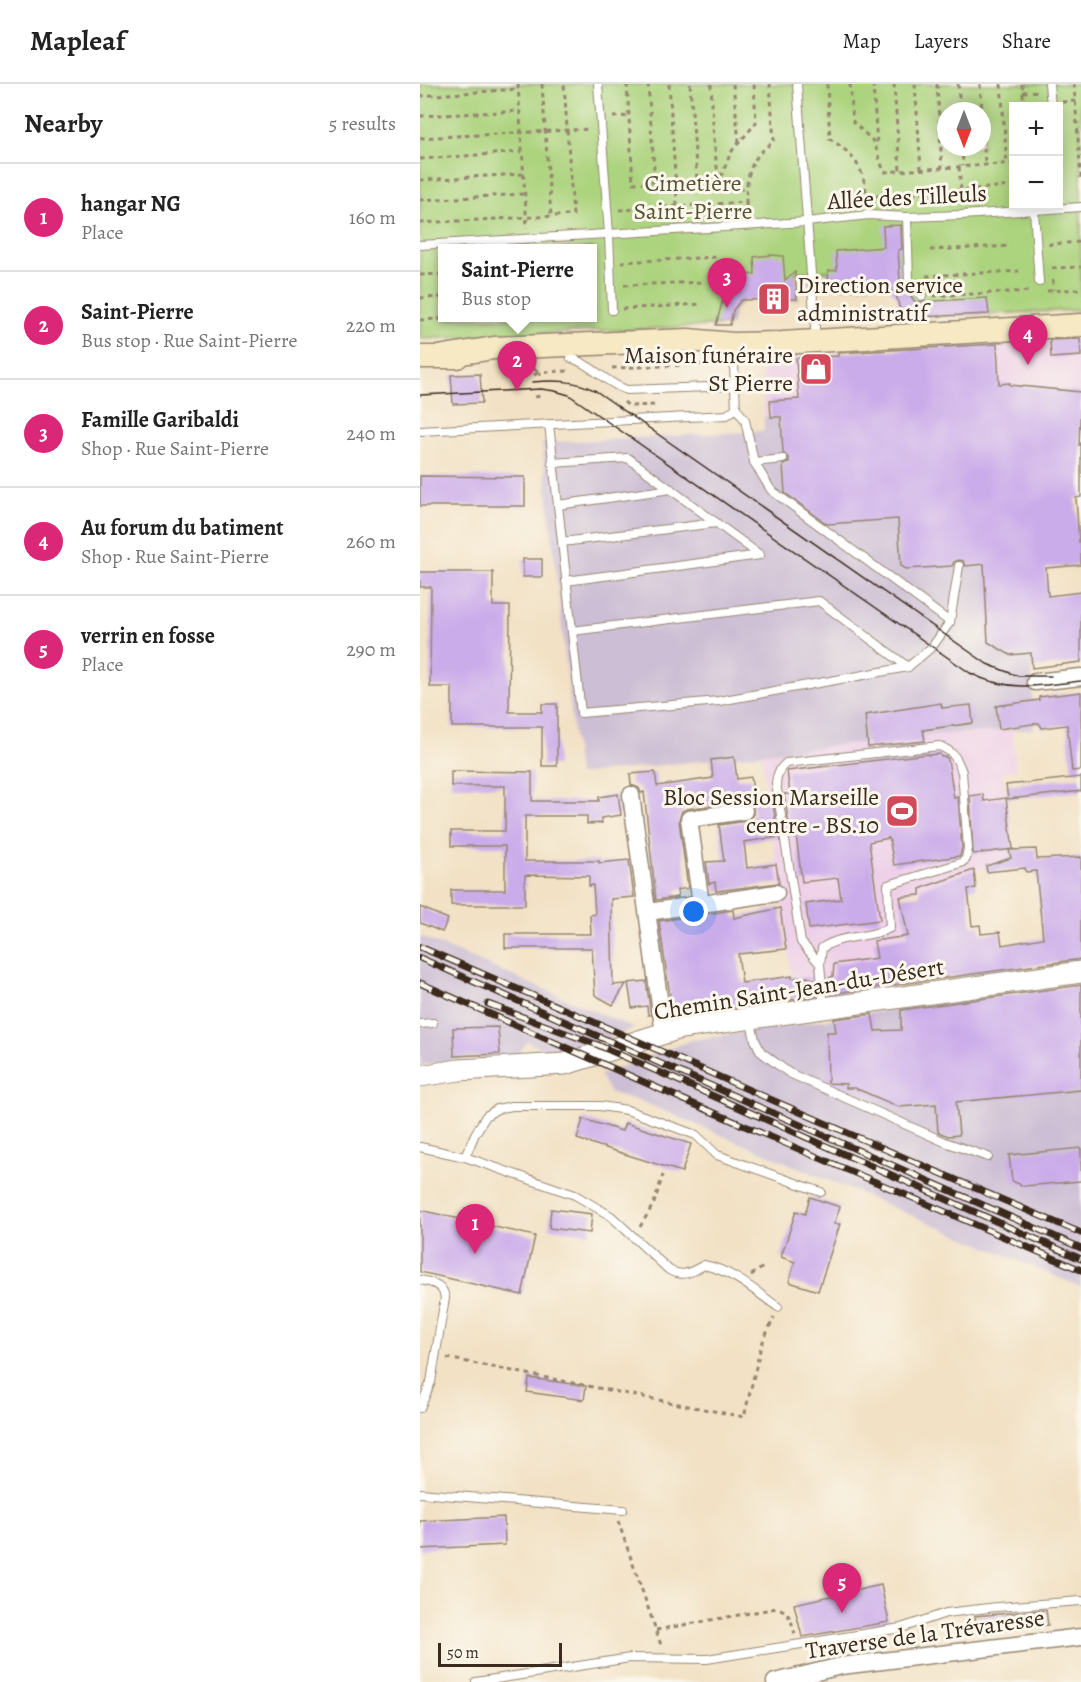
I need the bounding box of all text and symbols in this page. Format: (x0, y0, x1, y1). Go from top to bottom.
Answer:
text: Mapleaf (30, 22, 125, 60)
text: Map (842, 27, 881, 55)
text: Layers (914, 27, 969, 55)
text: Share (1002, 27, 1051, 55)
north arrow (937, 102, 991, 156)
map controls (1009, 102, 1063, 210)
button: + (1009, 102, 1063, 156)
text: Nearby (24, 106, 103, 141)
text: 5 results (329, 110, 396, 137)
button: − (1009, 156, 1063, 210)
park label: Cimetière Saint-Pierre (633, 167, 753, 227)
street label: Allée des Tilleuls (825, 177, 988, 217)
text: hangar NG (81, 189, 181, 219)
text: 1 (40, 204, 47, 231)
text: 160 m (349, 204, 396, 231)
text: Place (81, 219, 123, 246)
popup (438, 244, 597, 322)
text: Saint-Pierre (461, 255, 574, 285)
pin: 3 (708, 258, 746, 308)
place label: Direction service administratif (797, 269, 963, 329)
building icon: Direction service administratif (756, 281, 792, 317)
text: Bus stop (461, 285, 531, 312)
text: Saint-Pierre (81, 297, 194, 327)
text: 2 (39, 312, 48, 339)
text: 220 m (346, 312, 396, 339)
pin: 4 (1008, 316, 1048, 365)
text: Bus stop · Rue Saint-Pierre (81, 327, 297, 354)
place label: Maison funéraire St Pierre (624, 339, 793, 399)
pin: 2 (498, 342, 536, 391)
shop icon: Maison funéraire St Pierre (798, 351, 834, 387)
text: Famille Garibaldi (81, 405, 239, 435)
text: 3 (39, 420, 48, 447)
text: 240 m (346, 420, 396, 447)
text: Shop · Rue Saint-Pierre (81, 435, 269, 462)
text: Au forum du batiment (81, 513, 284, 543)
text: 4 (39, 528, 48, 555)
text: 260 m (346, 528, 396, 555)
text: Shop · Rue Saint-Pierre (81, 543, 269, 570)
text: verrin en fosse (81, 621, 215, 651)
text: 5 (39, 636, 48, 663)
text: 290 m (346, 636, 396, 663)
text: Place (81, 651, 123, 678)
place label: Bloc Session Marseille centre - BS.10 (663, 781, 879, 841)
sports icon: Bloc Session Marseille centre - BS.10 (884, 793, 920, 829)
your location (679, 897, 708, 926)
street label: Chemin Saint-Jean-du-Désert (652, 950, 946, 1028)
pin: 1 (456, 1204, 494, 1254)
pin: 5 (822, 1564, 862, 1613)
street label: Traverse de la Trévaresse (803, 1601, 1047, 1667)
scale bar (438, 1640, 562, 1668)
text: 50 m (447, 1642, 479, 1664)

